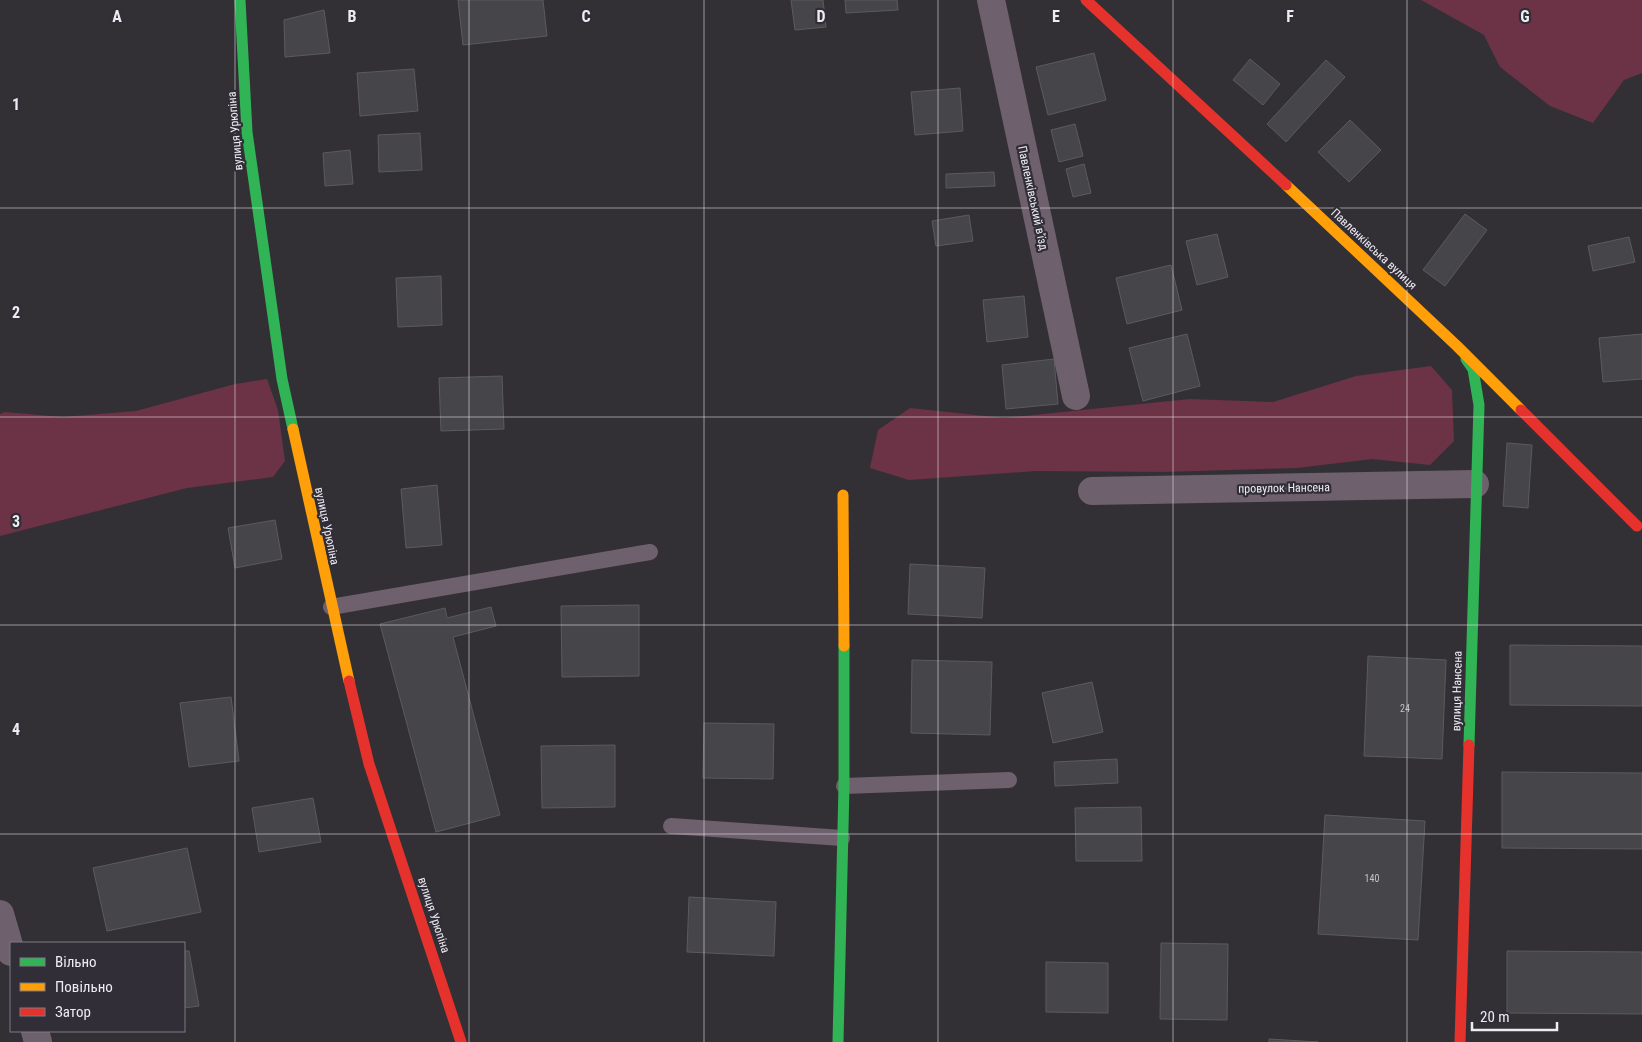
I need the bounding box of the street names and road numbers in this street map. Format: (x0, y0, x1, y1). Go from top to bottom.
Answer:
street label: вулиця Урюпіна (225, 91, 245, 171)
street label: Павленківський в'їзд (1015, 145, 1051, 252)
street label: Павленківська вулиця (1328, 206, 1420, 292)
street label: провулок Нансена (1238, 480, 1330, 496)
street label: вулиця Урюпіна (312, 486, 342, 566)
street label: вулиця Нансена (1449, 651, 1465, 731)
street label: вулиця Урюпіна (415, 875, 453, 955)

